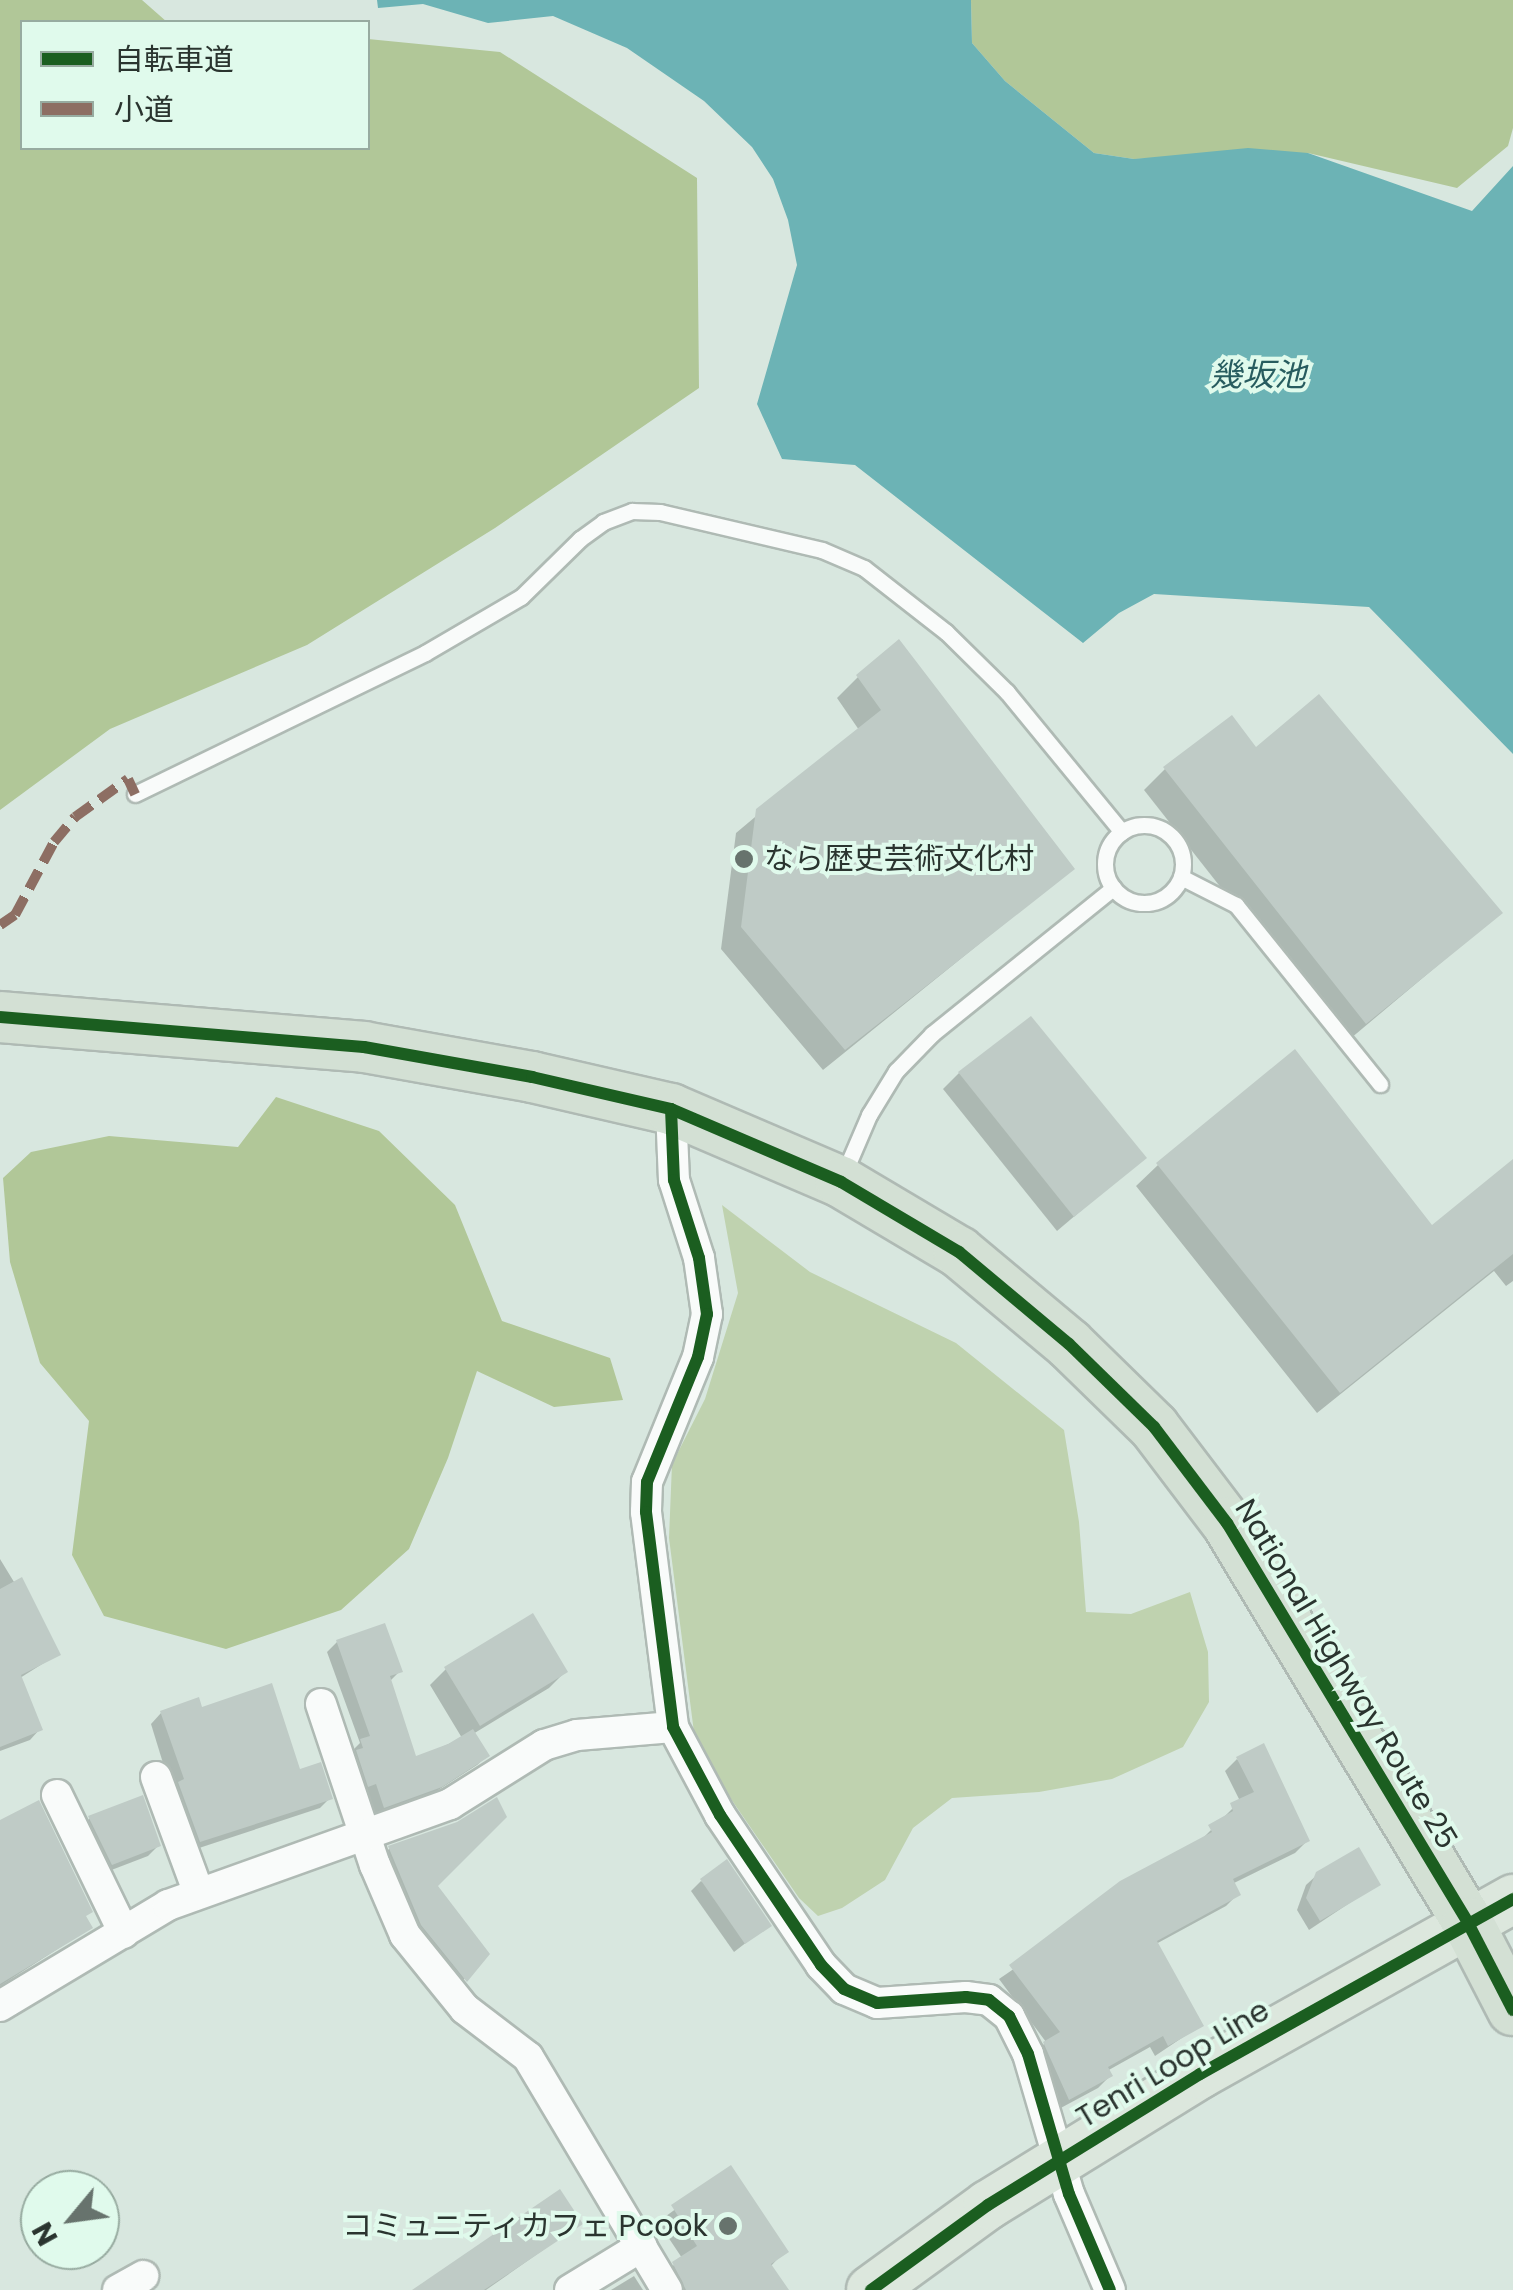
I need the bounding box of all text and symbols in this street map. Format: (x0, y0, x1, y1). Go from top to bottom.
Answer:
legend (20, 20, 370, 150)
text: 自転車道 (114, 38, 234, 81)
text: 小道 (114, 88, 174, 131)
water label: 幾坂池 (1210, 356, 1306, 394)
place label: なら歴史芸術文化村 (764, 841, 1034, 877)
marker: なら歴史芸術文化村 (733, 848, 755, 870)
street label: National Highway Route 25 (1227, 1493, 1465, 1855)
street label: Tenri Loop Line (1070, 1992, 1276, 2136)
north arrow (20, 2170, 120, 2270)
place label: コミュニティカフェ Pcook (341, 2208, 708, 2244)
text: N (23, 2215, 67, 2252)
marker: コミュニティカフェ Pcook (717, 2215, 739, 2237)

